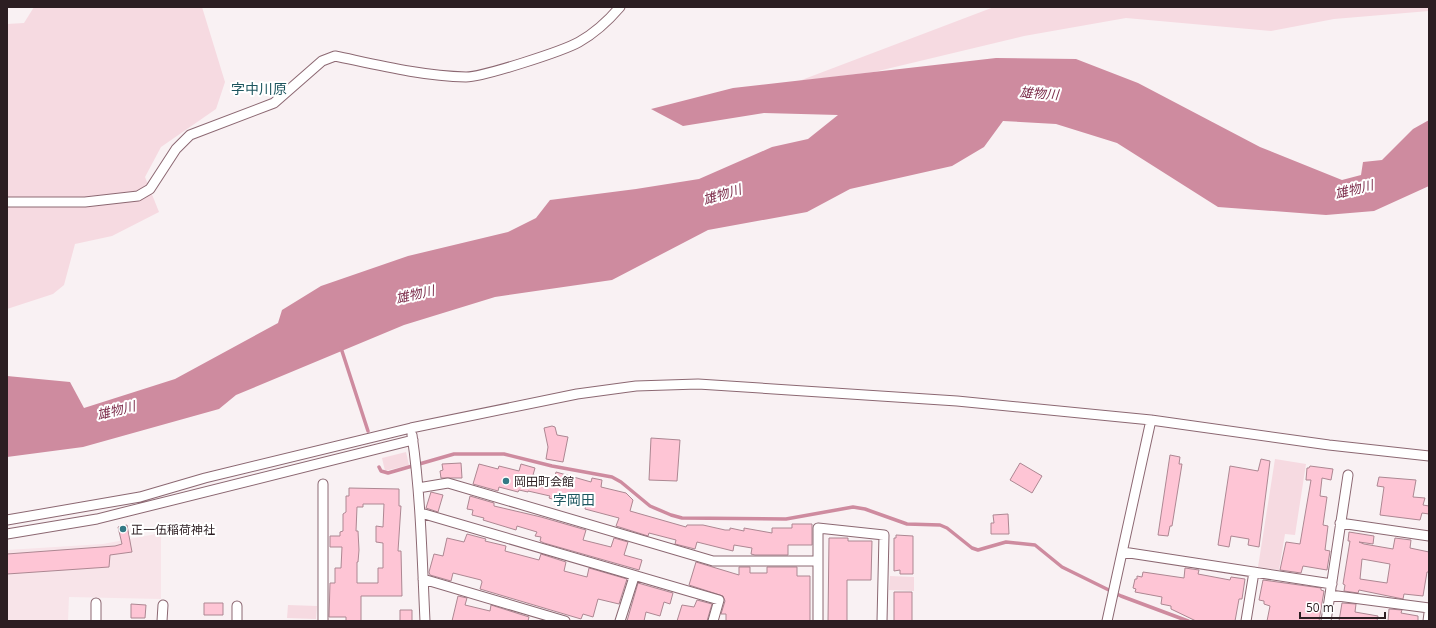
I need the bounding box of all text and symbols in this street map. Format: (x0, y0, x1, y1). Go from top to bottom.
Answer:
district label: 字中川原 (231, 79, 287, 98)
water label: 雄物川 (1019, 83, 1061, 103)
water label: 雄物川 (1333, 175, 1377, 202)
water label: 雄物川 (701, 179, 745, 208)
water label: 雄物川 (394, 280, 438, 307)
water label: 雄物川 (95, 396, 139, 423)
place label: 岡田町会館 (514, 473, 574, 490)
marker: 岡田町会館 (501, 476, 511, 486)
district label: 字岡田 (553, 490, 595, 509)
place label: 正一伍稲荷神社 (131, 521, 215, 538)
marker: 正一伍稲荷神社 (118, 524, 128, 534)
scale bar (1300, 594, 1385, 620)
text: 50 m (1306, 599, 1334, 616)

